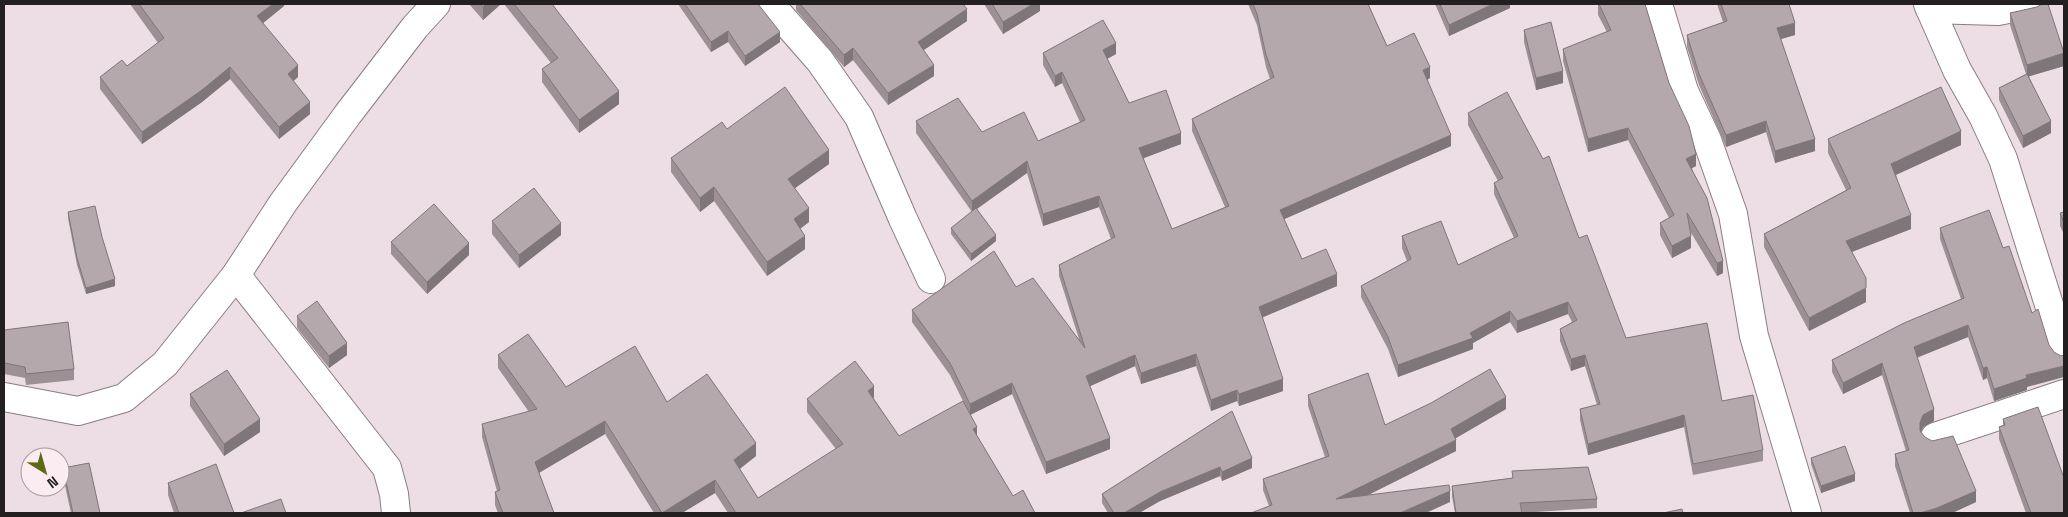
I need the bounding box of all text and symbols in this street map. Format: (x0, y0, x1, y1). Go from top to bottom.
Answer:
north arrow (20, 447, 70, 497)
text: N (44, 472, 62, 492)

